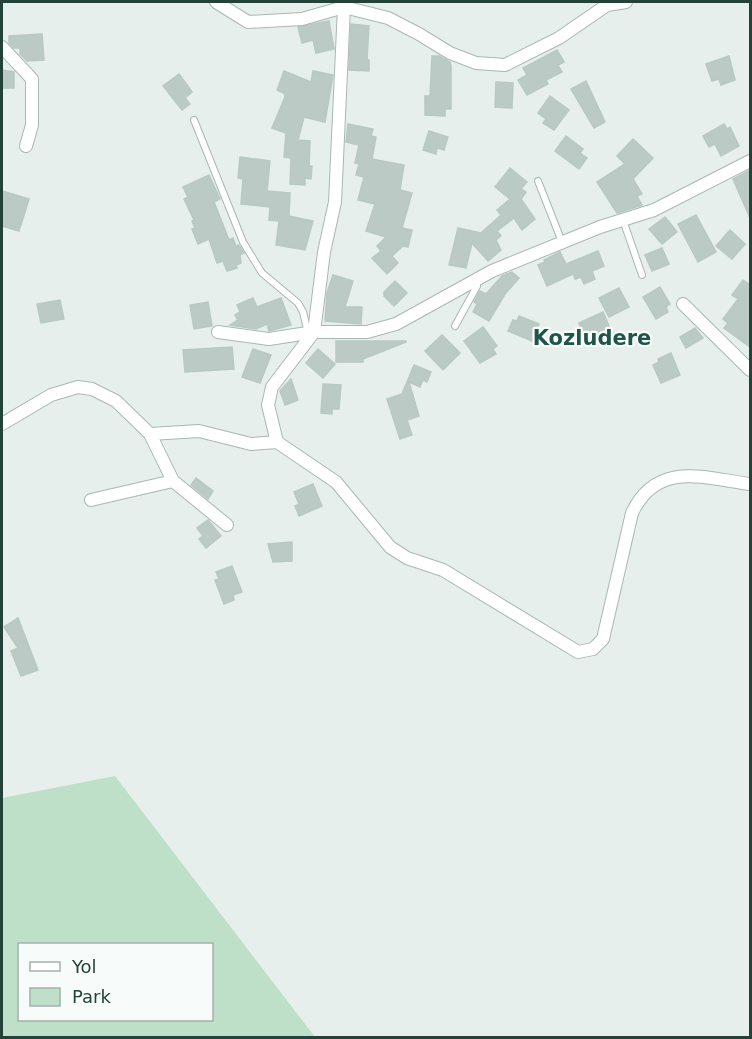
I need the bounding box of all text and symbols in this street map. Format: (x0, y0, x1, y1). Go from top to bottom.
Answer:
district label: Kozludere (533, 326, 651, 350)
legend (18, 943, 213, 1021)
text: Yol (71, 956, 97, 977)
text: Park (72, 986, 111, 1007)

